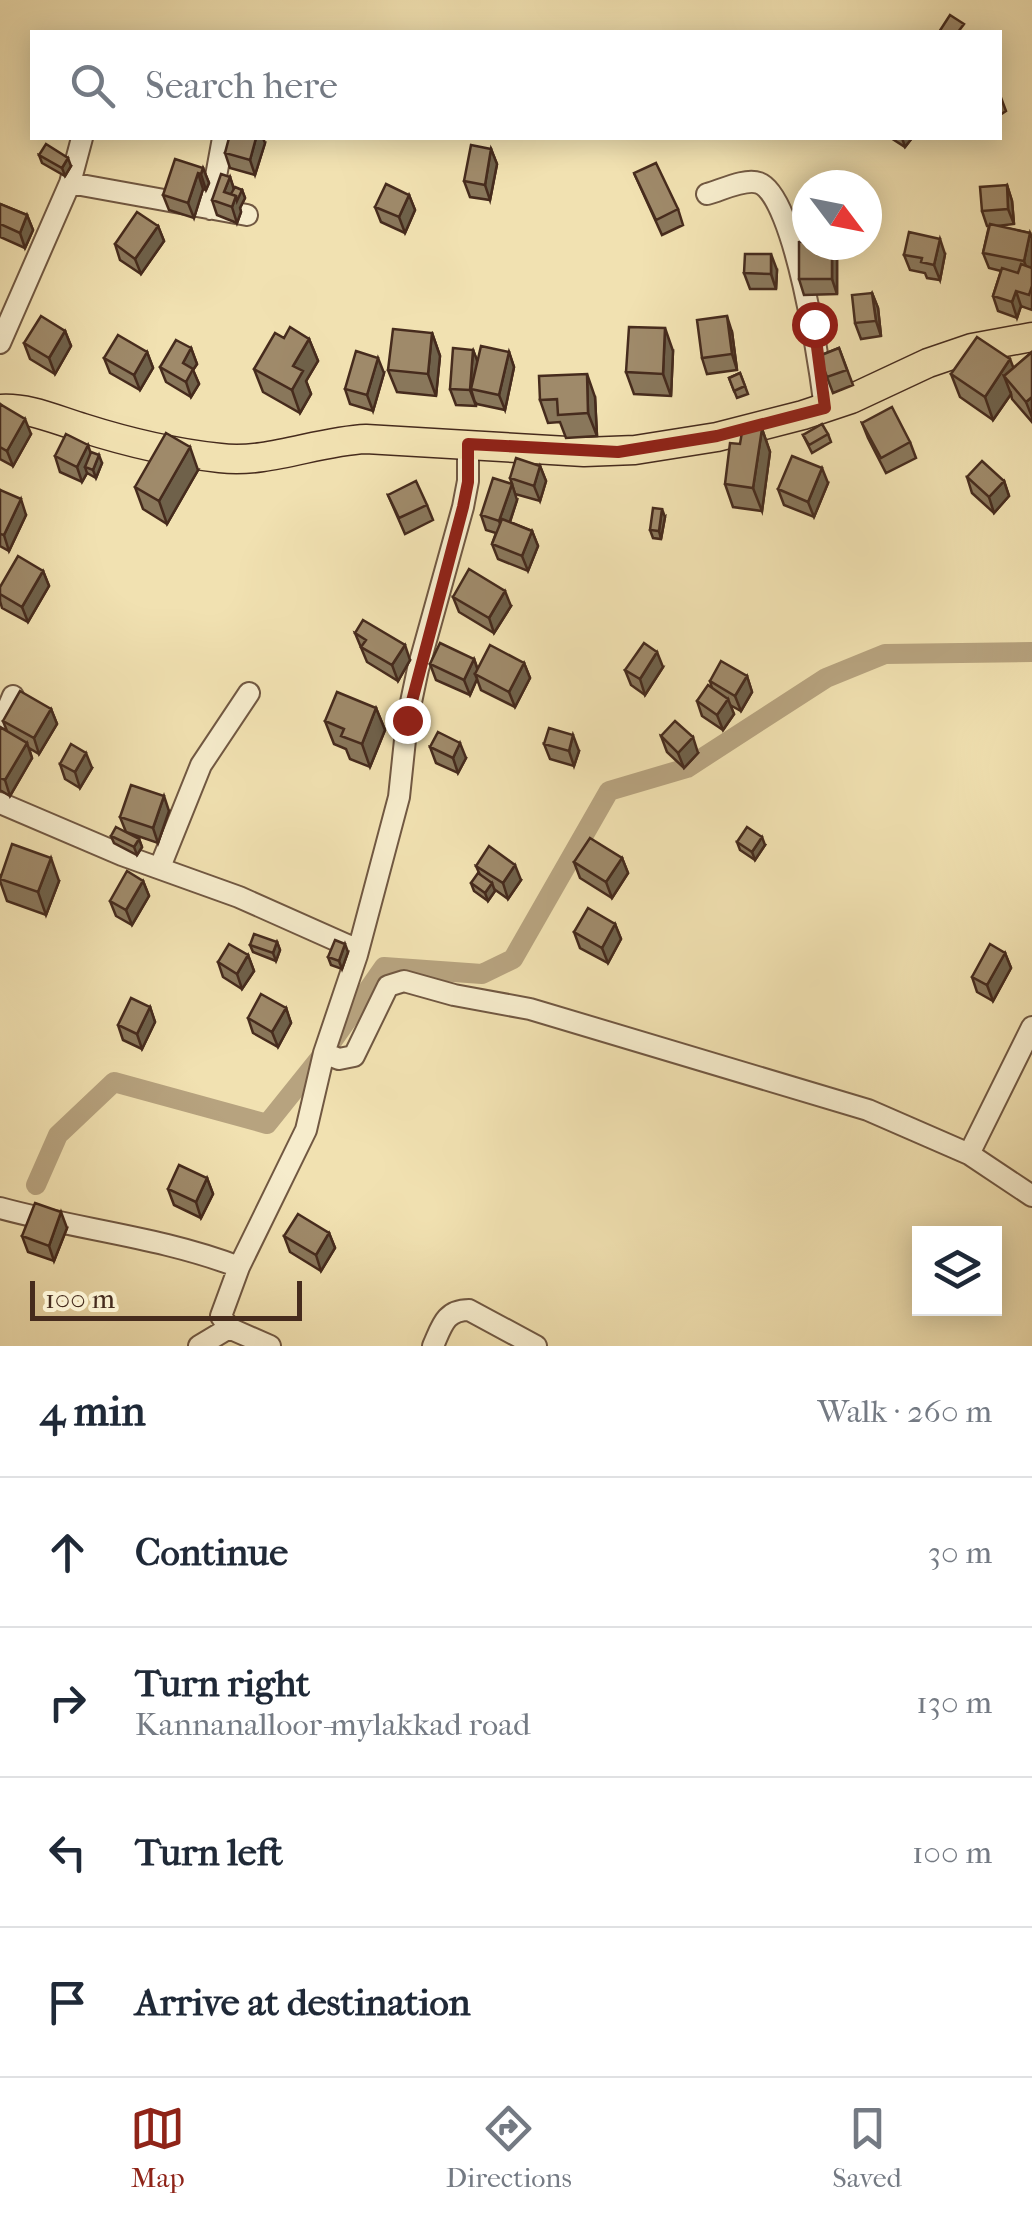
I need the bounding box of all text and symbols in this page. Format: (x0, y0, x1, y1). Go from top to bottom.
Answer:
search box (30, 30, 1002, 140)
icon: search (65, 58, 120, 113)
text: Search here (145, 63, 338, 108)
north arrow (792, 170, 882, 260)
route start (792, 302, 838, 348)
route end (385, 698, 431, 744)
map controls (912, 1226, 1002, 1316)
button: layers (912, 1226, 1002, 1316)
scale bar (30, 1276, 302, 1320)
text: 100 m (45, 1282, 115, 1315)
text: 4 min (40, 1387, 146, 1436)
text: Walk · 260 m (818, 1393, 992, 1430)
icon: ahead (40, 1525, 95, 1580)
text: Continue (135, 1530, 288, 1575)
text: 30 m (928, 1534, 992, 1571)
text: Turn right (135, 1661, 310, 1706)
icon: right (40, 1675, 95, 1730)
text: 130 m (916, 1684, 992, 1721)
text: Kannanalloor-mylakkad road (135, 1706, 530, 1743)
icon: left (40, 1825, 95, 1880)
text: Turn left (135, 1830, 283, 1875)
text: 100 m (912, 1834, 992, 1871)
icon: arrive (40, 1975, 95, 2030)
text: Arrive at destination (135, 1980, 471, 2025)
tab: Map (130, 2101, 185, 2194)
tab: Directions (446, 2101, 572, 2194)
tab: Saved (832, 2101, 902, 2194)

